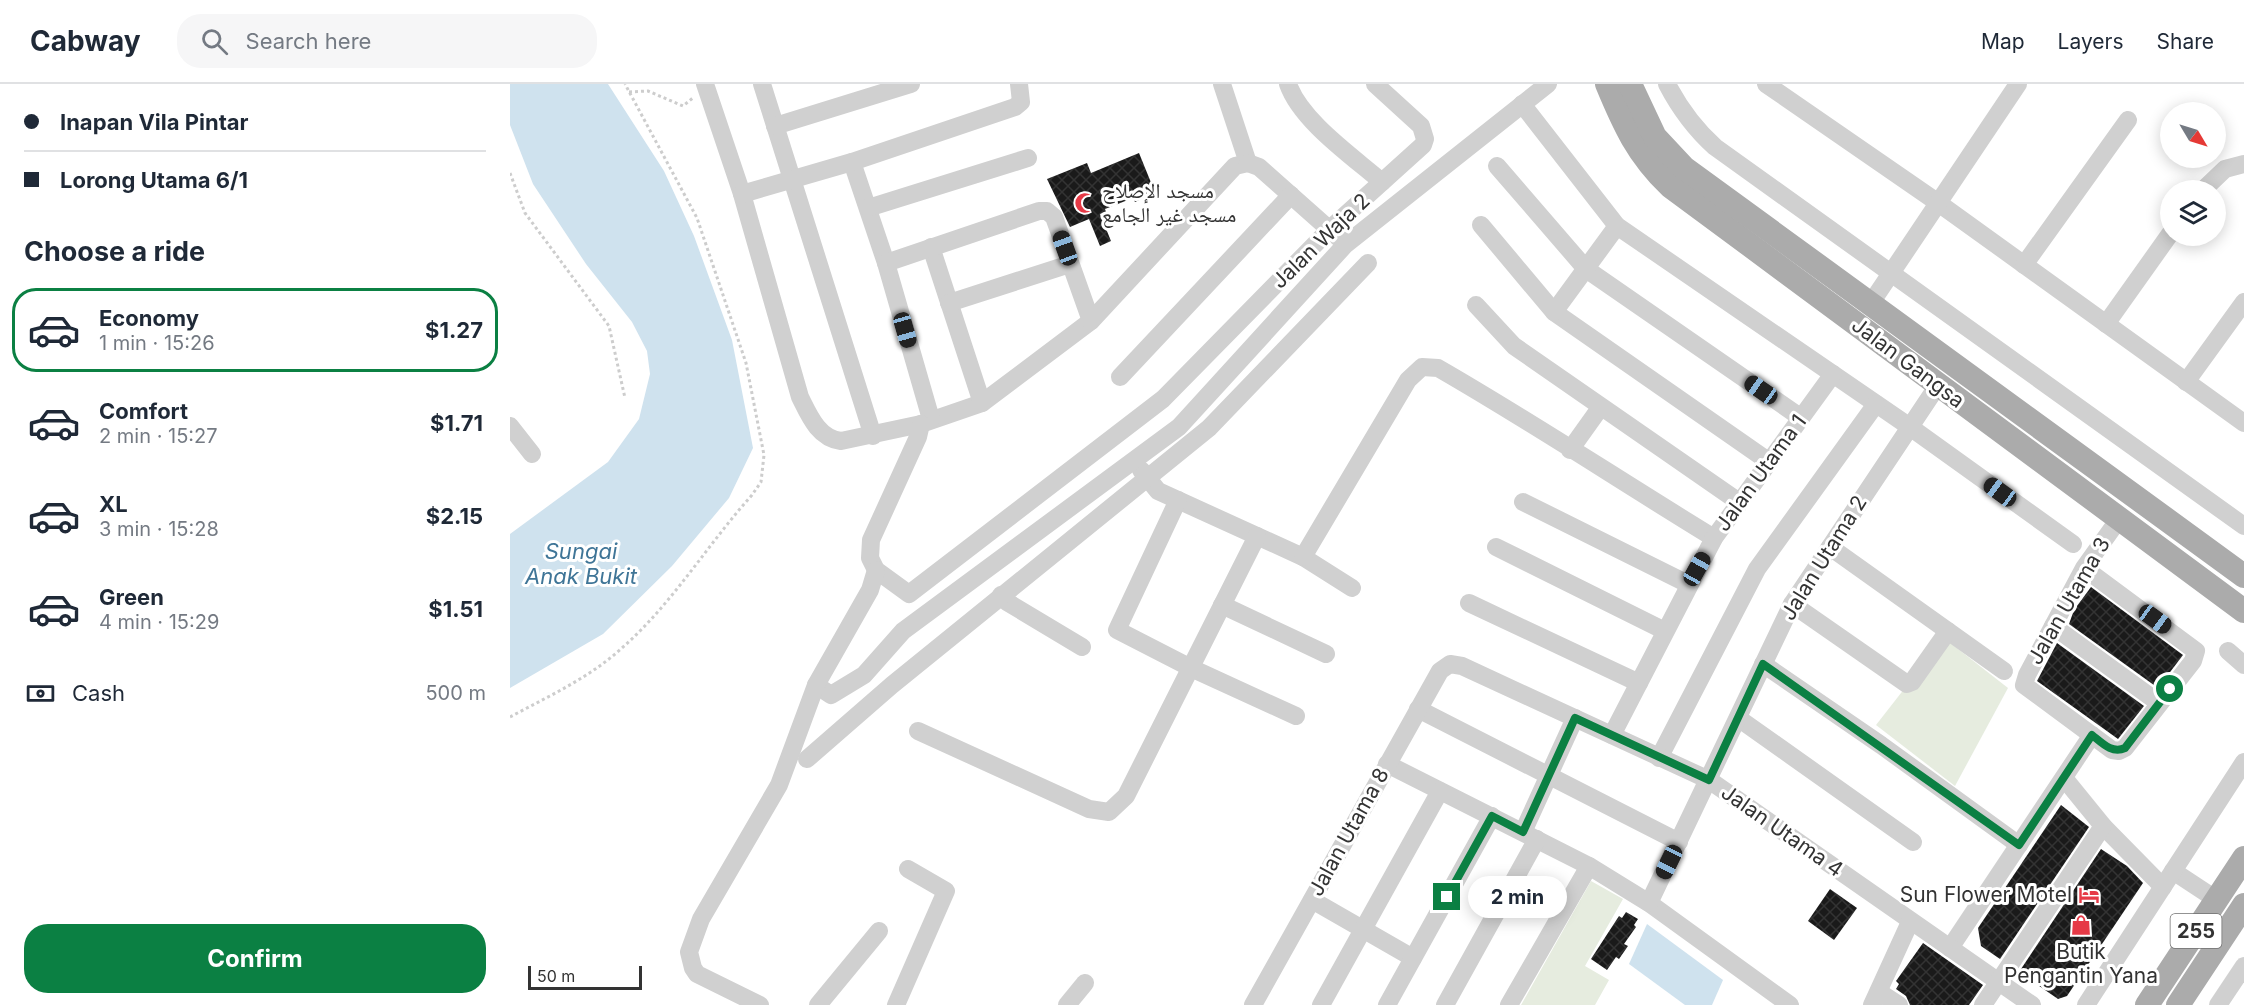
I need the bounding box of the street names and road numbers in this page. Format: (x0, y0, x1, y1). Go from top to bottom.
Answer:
street label: Jalan Waja 2 (1267, 188, 1375, 293)
street label: Jalan Gangsa (1847, 312, 1970, 413)
street label: Jalan Utama 1 (1710, 410, 1811, 536)
street label: Jalan Utama 2 (1775, 491, 1872, 625)
street label: Jalan Utama 3 (2022, 533, 2115, 669)
street label: Jalan Utama 8 (1303, 763, 1394, 900)
street label: Jalan Utama 4 (1717, 779, 1848, 882)
road number: 255 (2170, 914, 2222, 948)

